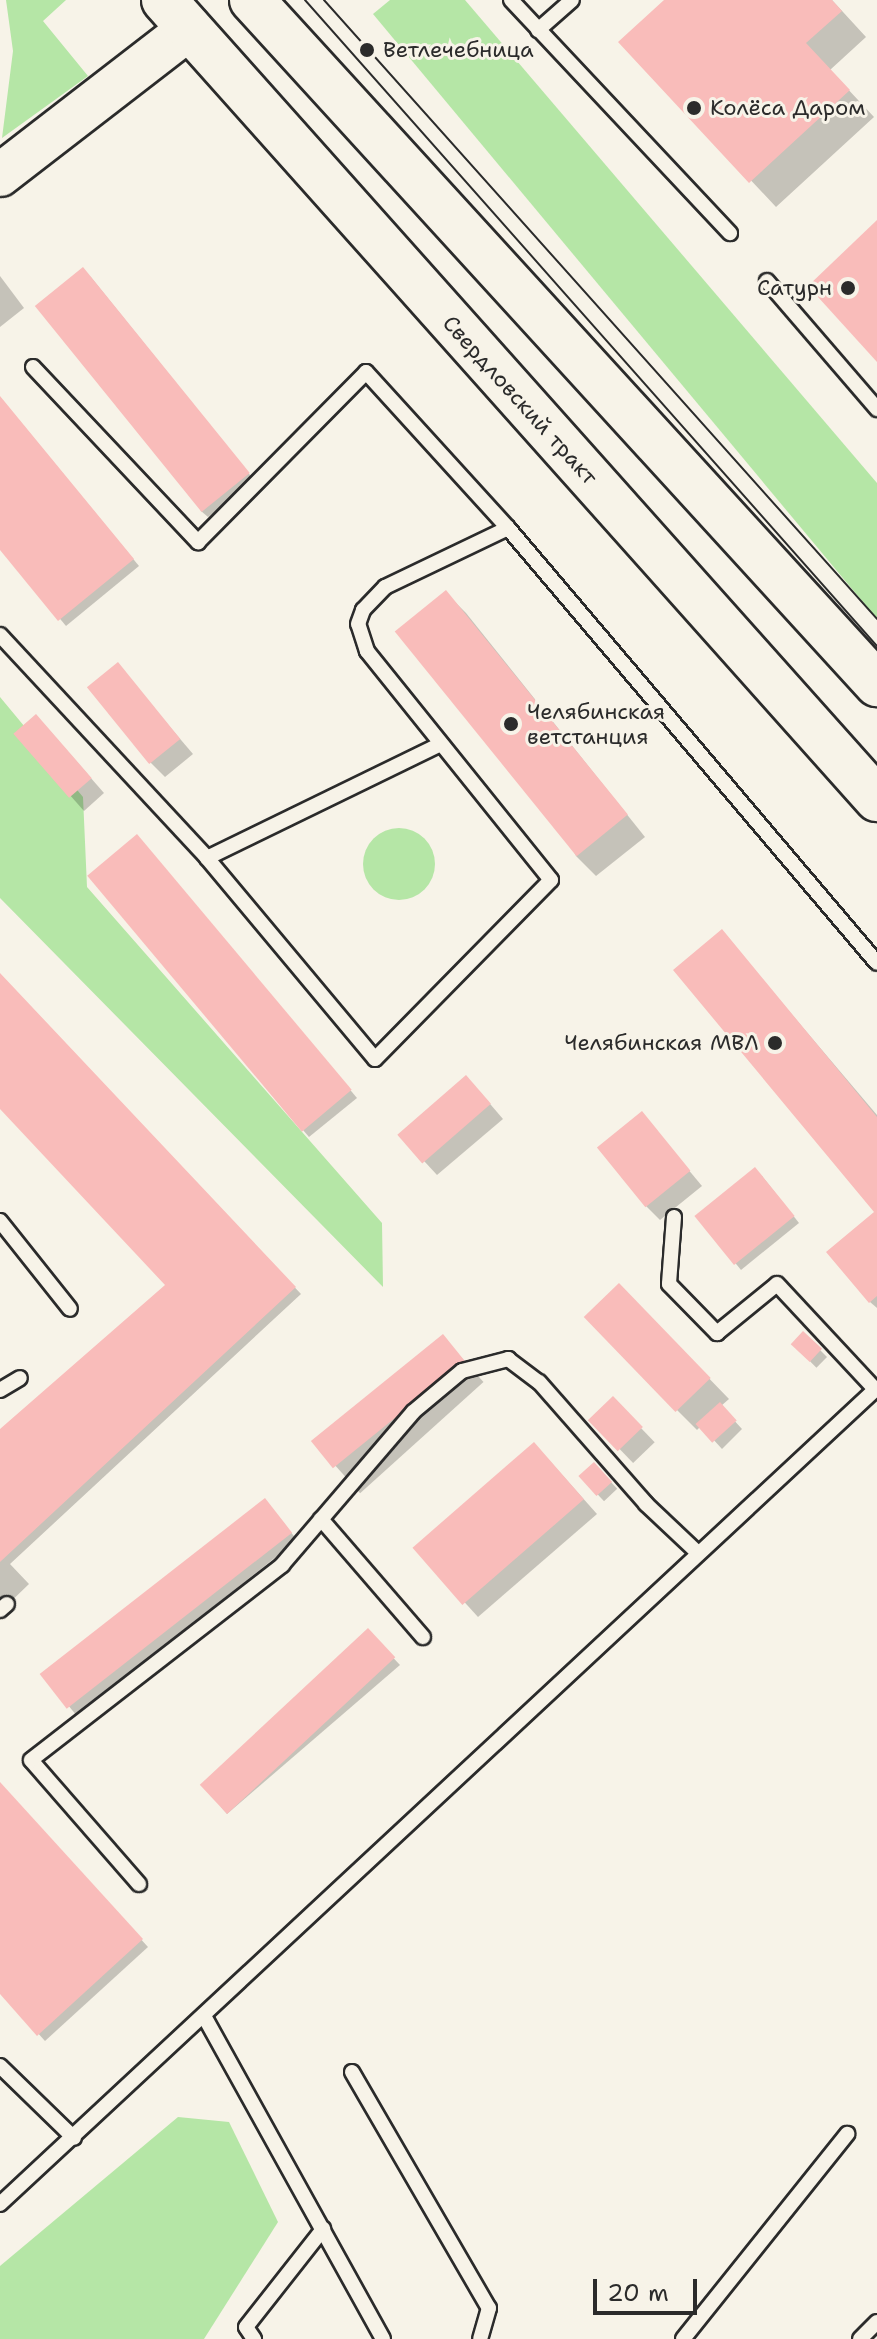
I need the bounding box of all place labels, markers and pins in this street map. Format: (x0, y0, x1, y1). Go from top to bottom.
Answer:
place label: Ветлечебница (383, 37, 534, 63)
marker: Ветлечебница (358, 41, 376, 59)
place label: Колёса Даром (710, 95, 865, 121)
marker: Колёса Даром (685, 99, 703, 117)
place label: Сатурн (757, 275, 832, 301)
marker: Сатурн (839, 279, 857, 297)
place label: Челябинская ветстанция (527, 698, 665, 750)
marker: Челябинская ветстанция (502, 715, 520, 733)
place label: Челябинская МВЛ (564, 1030, 759, 1056)
marker: Челябинская МВЛ (766, 1034, 784, 1052)

